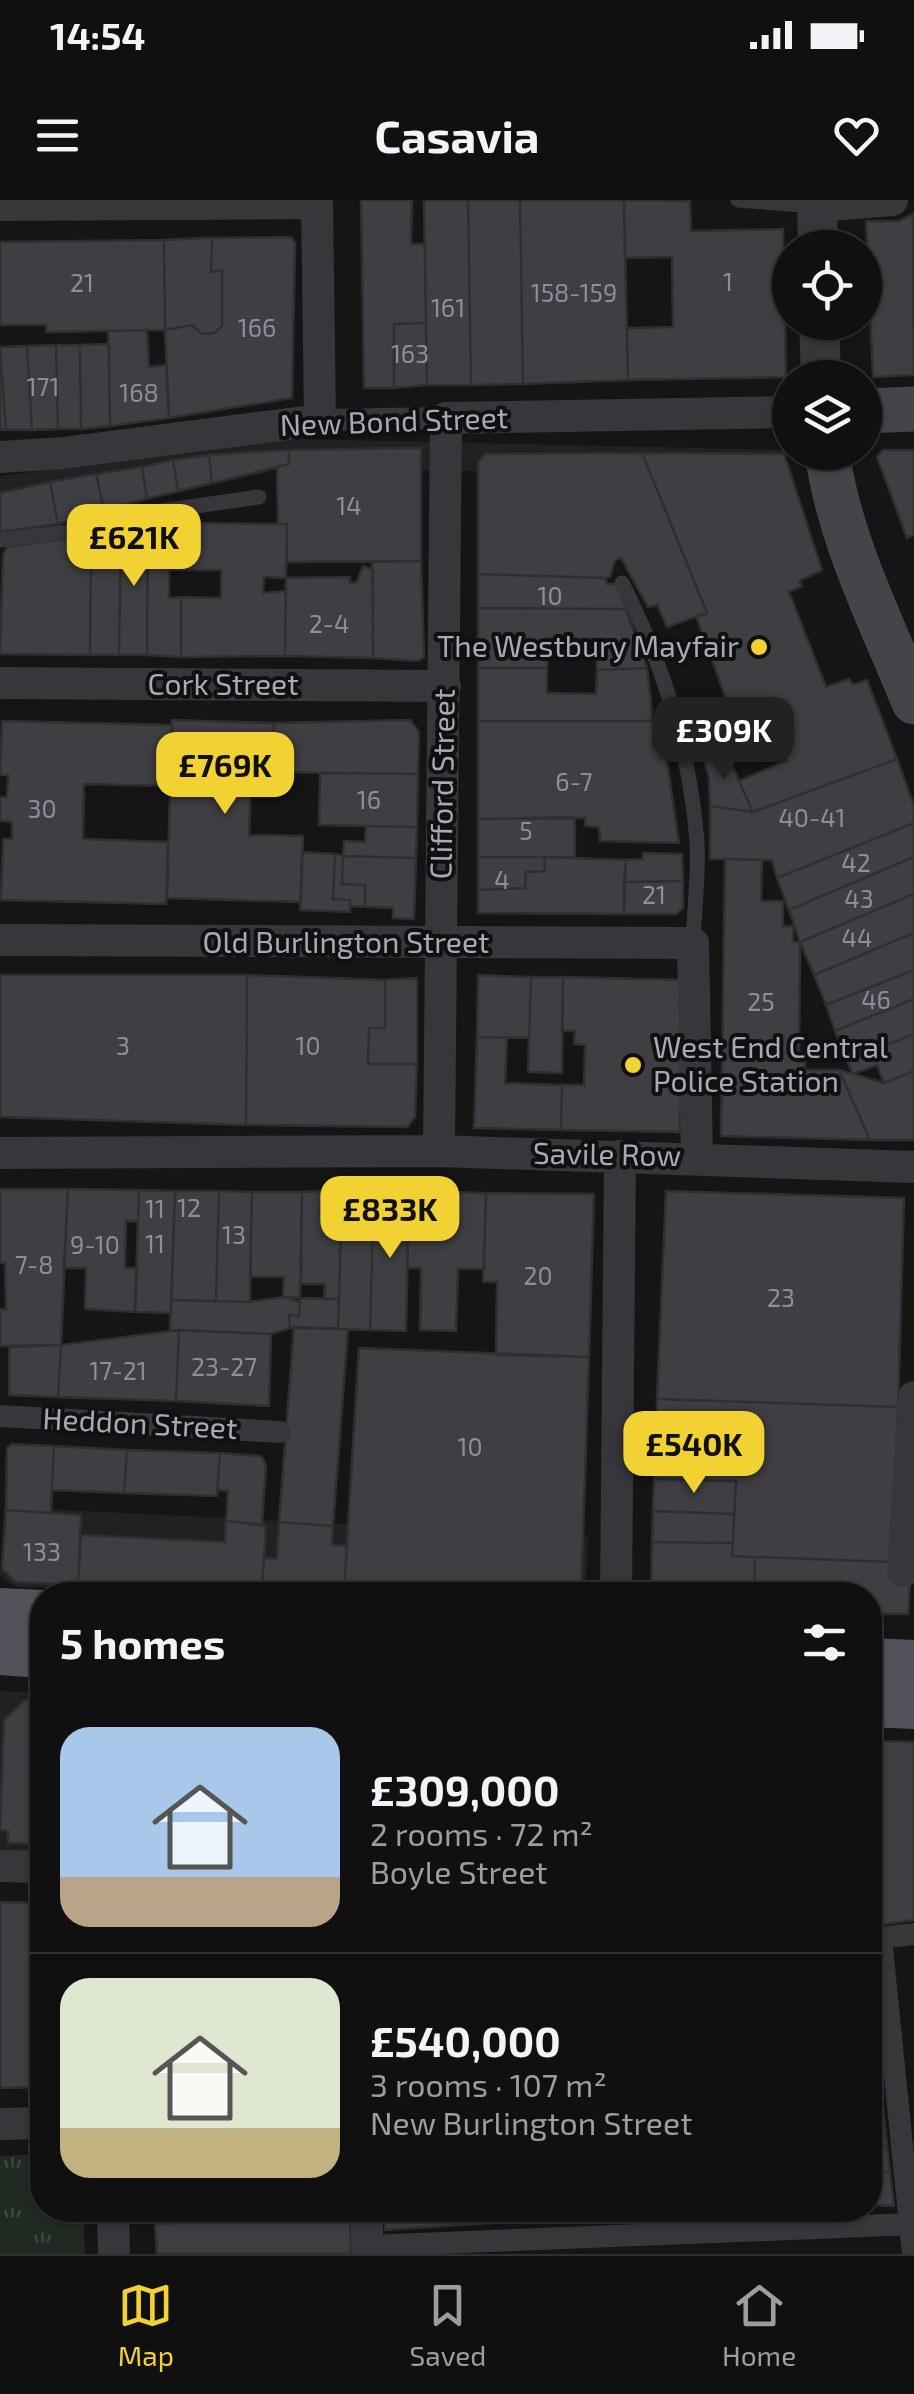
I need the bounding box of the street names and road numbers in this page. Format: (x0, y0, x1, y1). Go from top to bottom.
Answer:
street label: New Bond Street (279, 398, 509, 442)
street label: Cork Street (147, 665, 299, 701)
street label: Clifford Street (421, 688, 461, 880)
street label: Old Burlington Street (202, 923, 490, 959)
street label: Savile Row (533, 1134, 682, 1172)
street label: Heddon Street (42, 1399, 238, 1445)

